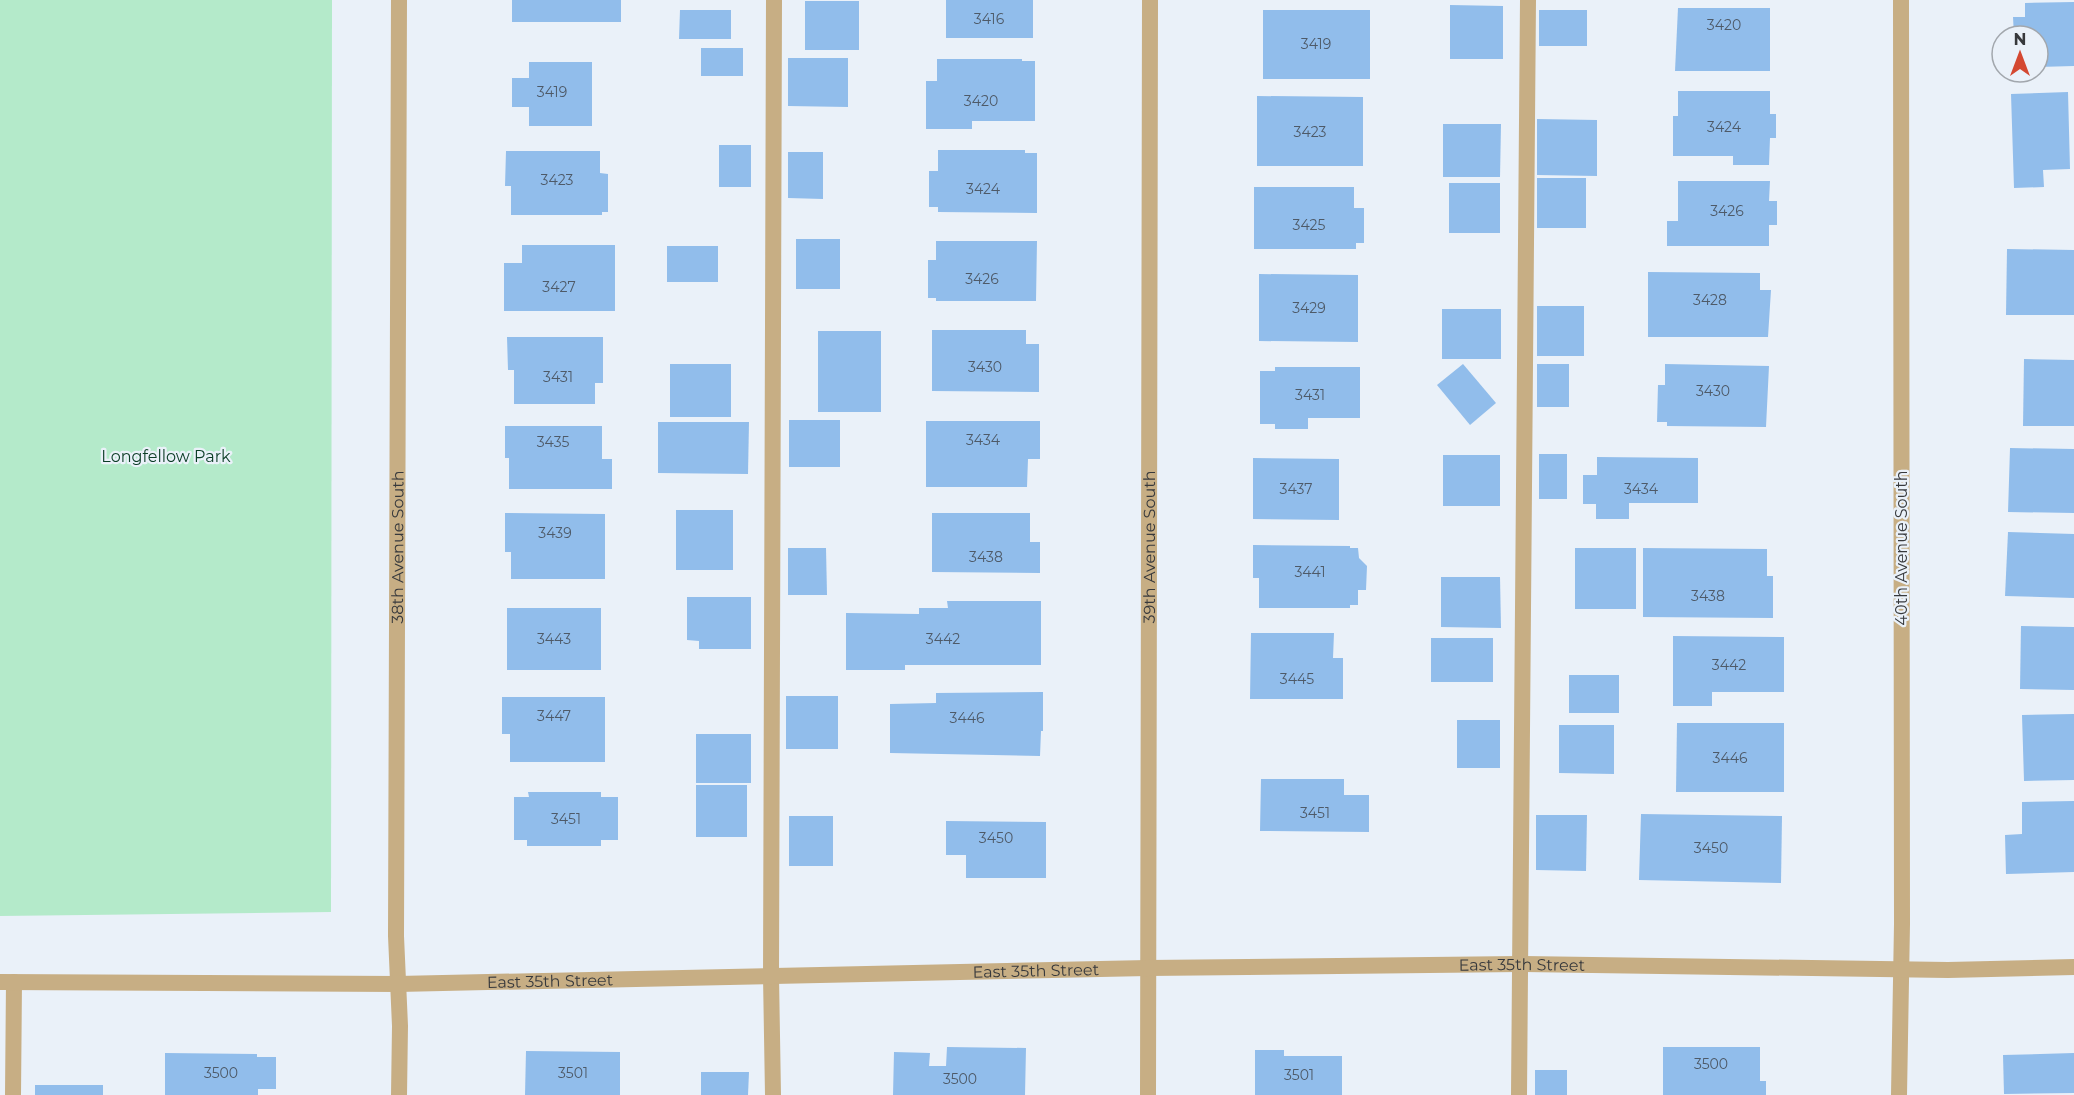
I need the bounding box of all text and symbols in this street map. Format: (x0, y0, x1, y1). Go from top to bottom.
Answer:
house number: 3416 (974, 10, 1005, 28)
house number: 3420 (1707, 16, 1741, 34)
north arrow (1990, 24, 2050, 84)
text: N (2014, 30, 2026, 49)
house number: 3419 (1301, 35, 1331, 53)
house number: 3419 (537, 83, 567, 101)
house number: 3420 (964, 92, 998, 110)
house number: 3424 (1707, 118, 1742, 136)
house number: 3423 (1294, 123, 1327, 141)
house number: 3423 (541, 171, 574, 189)
house number: 3424 (966, 180, 1001, 198)
house number: 3426 (1710, 202, 1744, 220)
house number: 3425 (1293, 216, 1326, 234)
house number: 3426 (965, 270, 999, 288)
house number: 3427 (542, 278, 576, 296)
house number: 3428 (1693, 291, 1727, 309)
house number: 3429 (1292, 299, 1326, 317)
house number: 3430 (968, 358, 1002, 376)
house number: 3431 (543, 368, 573, 386)
house number: 3430 (1696, 382, 1730, 400)
house number: 3431 (1295, 386, 1325, 404)
house number: 3434 (966, 431, 1001, 449)
house number: 3435 (537, 433, 569, 451)
park label: Longfellow Park (101, 447, 231, 466)
street label: 38th Avenue South (388, 470, 407, 624)
street label: 39th Avenue South (1140, 470, 1159, 624)
street label: 40th Avenue South (1892, 470, 1911, 626)
house number: 3437 (1280, 480, 1312, 498)
house number: 3434 (1624, 480, 1659, 498)
house number: 3439 (538, 524, 572, 542)
house number: 3438 (969, 548, 1003, 566)
house number: 3441 (1294, 563, 1326, 581)
house number: 3438 (1691, 587, 1725, 605)
house number: 3443 (537, 630, 571, 648)
house number: 3442 (926, 630, 960, 648)
house number: 3442 (1712, 656, 1746, 674)
house number: 3445 (1280, 670, 1314, 688)
house number: 3447 (537, 707, 571, 725)
house number: 3446 (950, 709, 985, 727)
house number: 3446 (1713, 749, 1748, 767)
house number: 3451 (1300, 804, 1330, 822)
house number: 3451 (551, 810, 581, 828)
house number: 3450 (979, 829, 1013, 847)
house number: 3450 (1694, 839, 1728, 857)
street label: East 35th Street (1458, 955, 1586, 975)
street label: East 35th Street (972, 960, 1100, 982)
street label: East 35th Street (487, 970, 614, 992)
house number: 3500 (1694, 1055, 1728, 1073)
house number: 3500 (204, 1064, 238, 1082)
house number: 3501 (558, 1064, 588, 1082)
house number: 3501 (1284, 1066, 1314, 1084)
house number: 3500 (943, 1070, 977, 1088)

